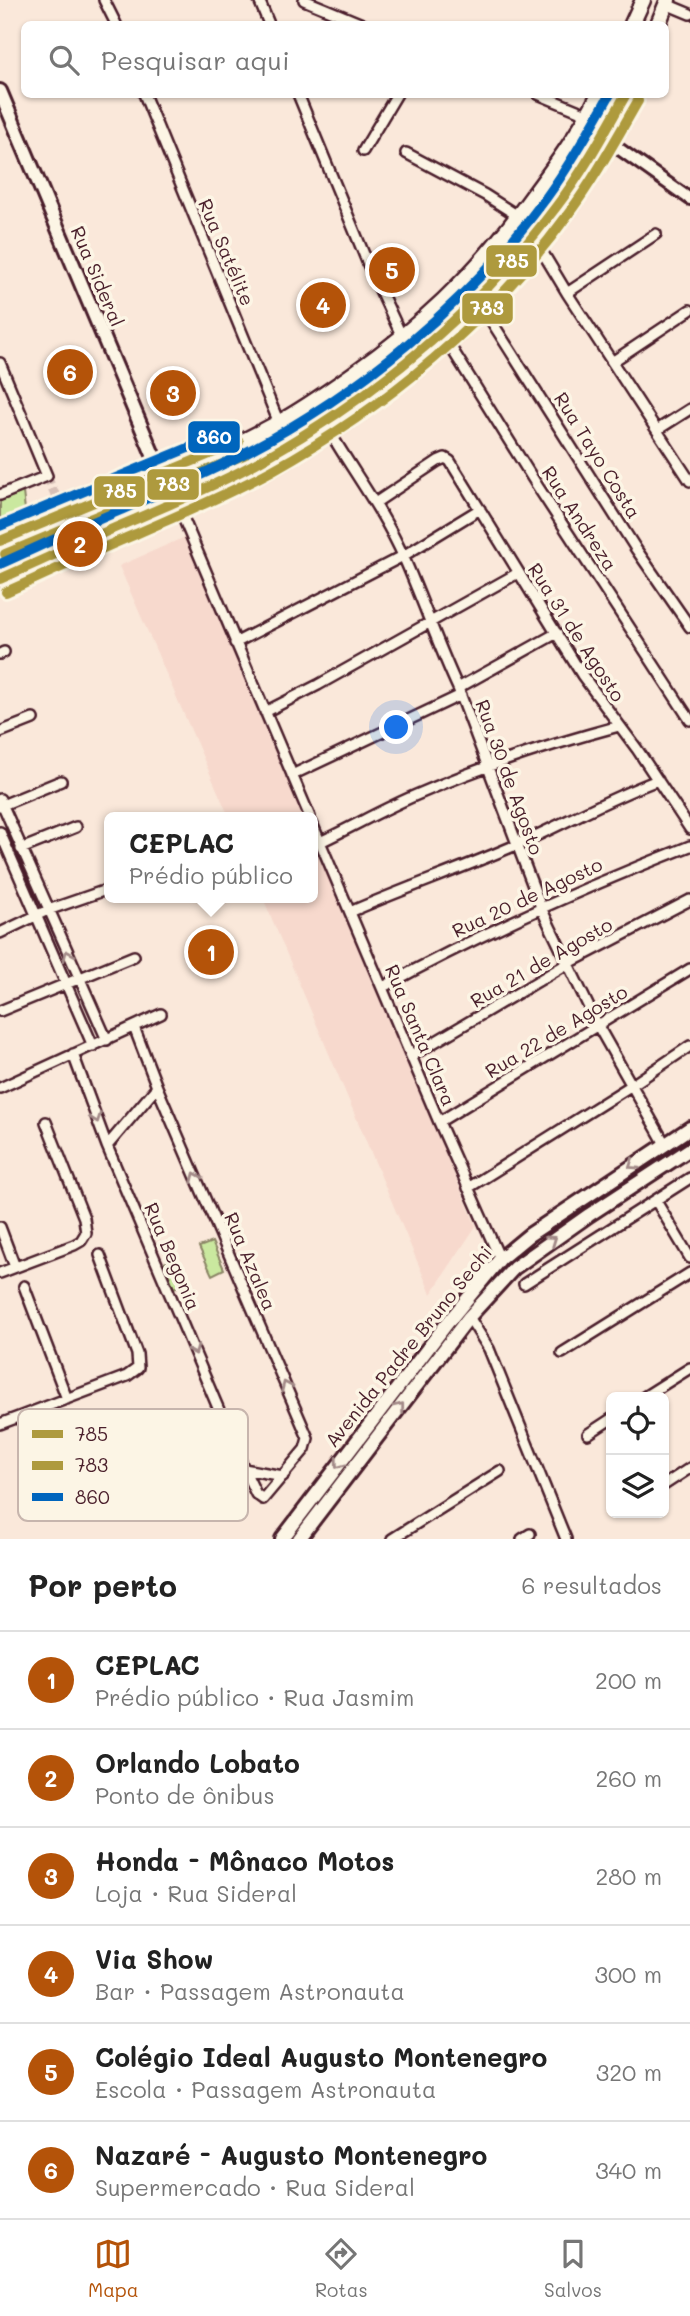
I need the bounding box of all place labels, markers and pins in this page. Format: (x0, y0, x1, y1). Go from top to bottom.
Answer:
pin: 5 (369, 244, 415, 296)
pin: 4 (300, 279, 346, 331)
pin: 6 (47, 346, 93, 398)
pin: 3 (150, 367, 196, 419)
pin: 2 (57, 518, 103, 570)
pin: 1 (188, 926, 234, 978)

